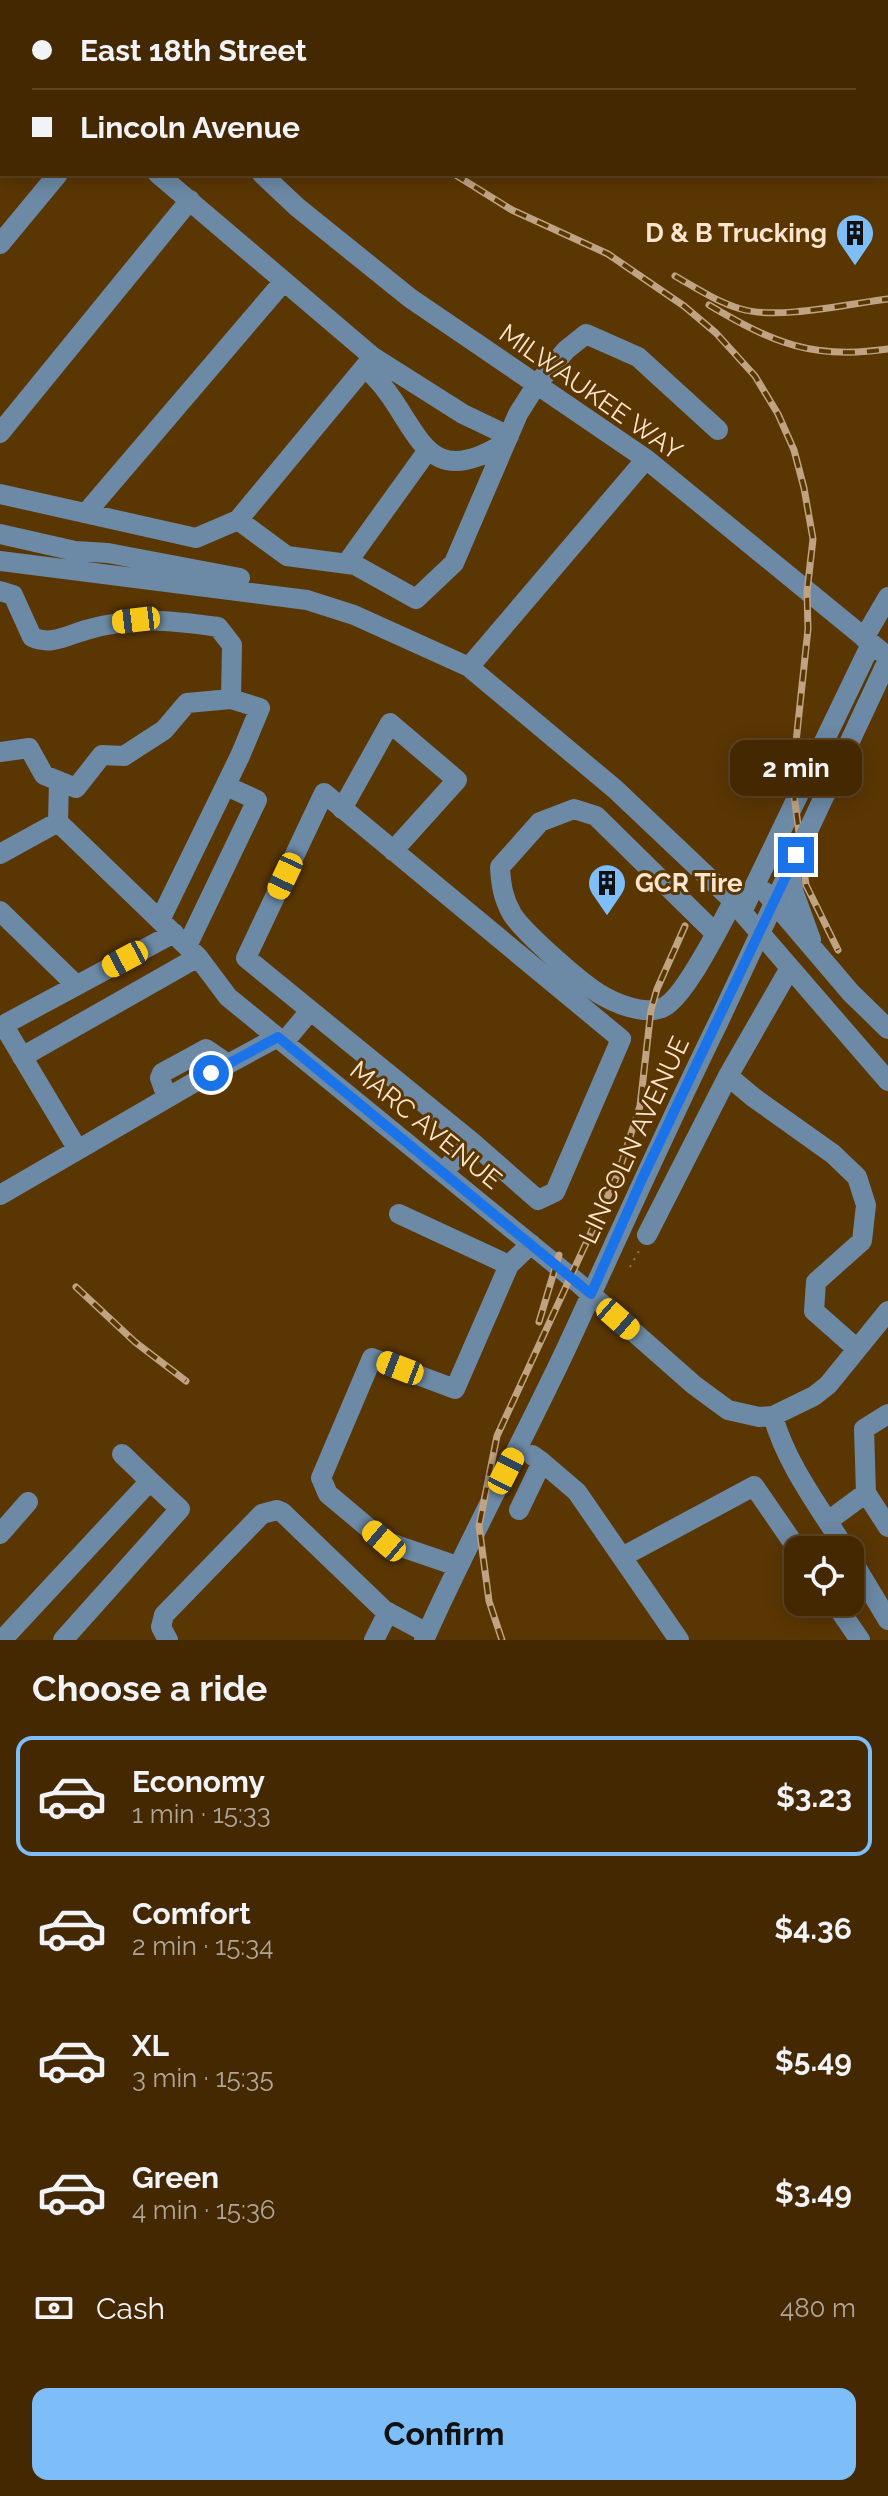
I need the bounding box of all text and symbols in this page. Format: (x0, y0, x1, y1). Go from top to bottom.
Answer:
text: East 18th Street (80, 33, 307, 68)
text: Lincoln Avenue (80, 110, 300, 145)
building icon: D & B Trucking (834, 212, 876, 267)
place label: D & B Trucking (645, 218, 827, 248)
street label: MILWAUKEE WAY (494, 318, 688, 466)
car (111, 605, 161, 635)
callout: 2 min (730, 739, 862, 795)
text: 2 min (762, 753, 830, 783)
route end (778, 837, 814, 873)
car (264, 849, 306, 903)
building icon: GCR Tire (586, 862, 628, 917)
place label: GCR Tire (635, 868, 743, 898)
car (98, 937, 152, 981)
street label: LINCOLN AVENUE (573, 1032, 695, 1248)
route start (193, 1055, 229, 1091)
street label: MARC AVENUE (344, 1055, 508, 1195)
car (592, 1294, 644, 1344)
car (373, 1348, 427, 1388)
car (484, 1444, 528, 1498)
car (358, 1516, 410, 1566)
map controls (784, 1536, 864, 1616)
button: locate (784, 1536, 864, 1616)
text: Choose a ride (32, 1667, 267, 1709)
icon: car (36, 1760, 108, 1832)
text: Economy (132, 1764, 265, 1799)
text: $3.23 (776, 1779, 852, 1814)
text: 1 min · 15:33 (132, 1799, 271, 1829)
icon: car (36, 1892, 108, 1964)
text: Comfort (132, 1896, 251, 1931)
text: $4.36 (774, 1911, 852, 1946)
text: 2 min · 15:34 (132, 1931, 273, 1961)
icon: car (36, 2024, 108, 2096)
text: XL (132, 2028, 169, 2063)
text: $5.49 (775, 2043, 852, 2078)
text: 3 min · 15:35 (132, 2063, 274, 2093)
icon: car (36, 2156, 108, 2228)
text: Green (132, 2160, 219, 2195)
text: $3.49 (775, 2175, 852, 2210)
text: 4 min · 15:36 (132, 2195, 275, 2225)
icon: cash (32, 2286, 76, 2330)
text: Cash (96, 2291, 165, 2326)
text: 480 m (780, 2293, 856, 2323)
button: Confirm (32, 2388, 856, 2480)

